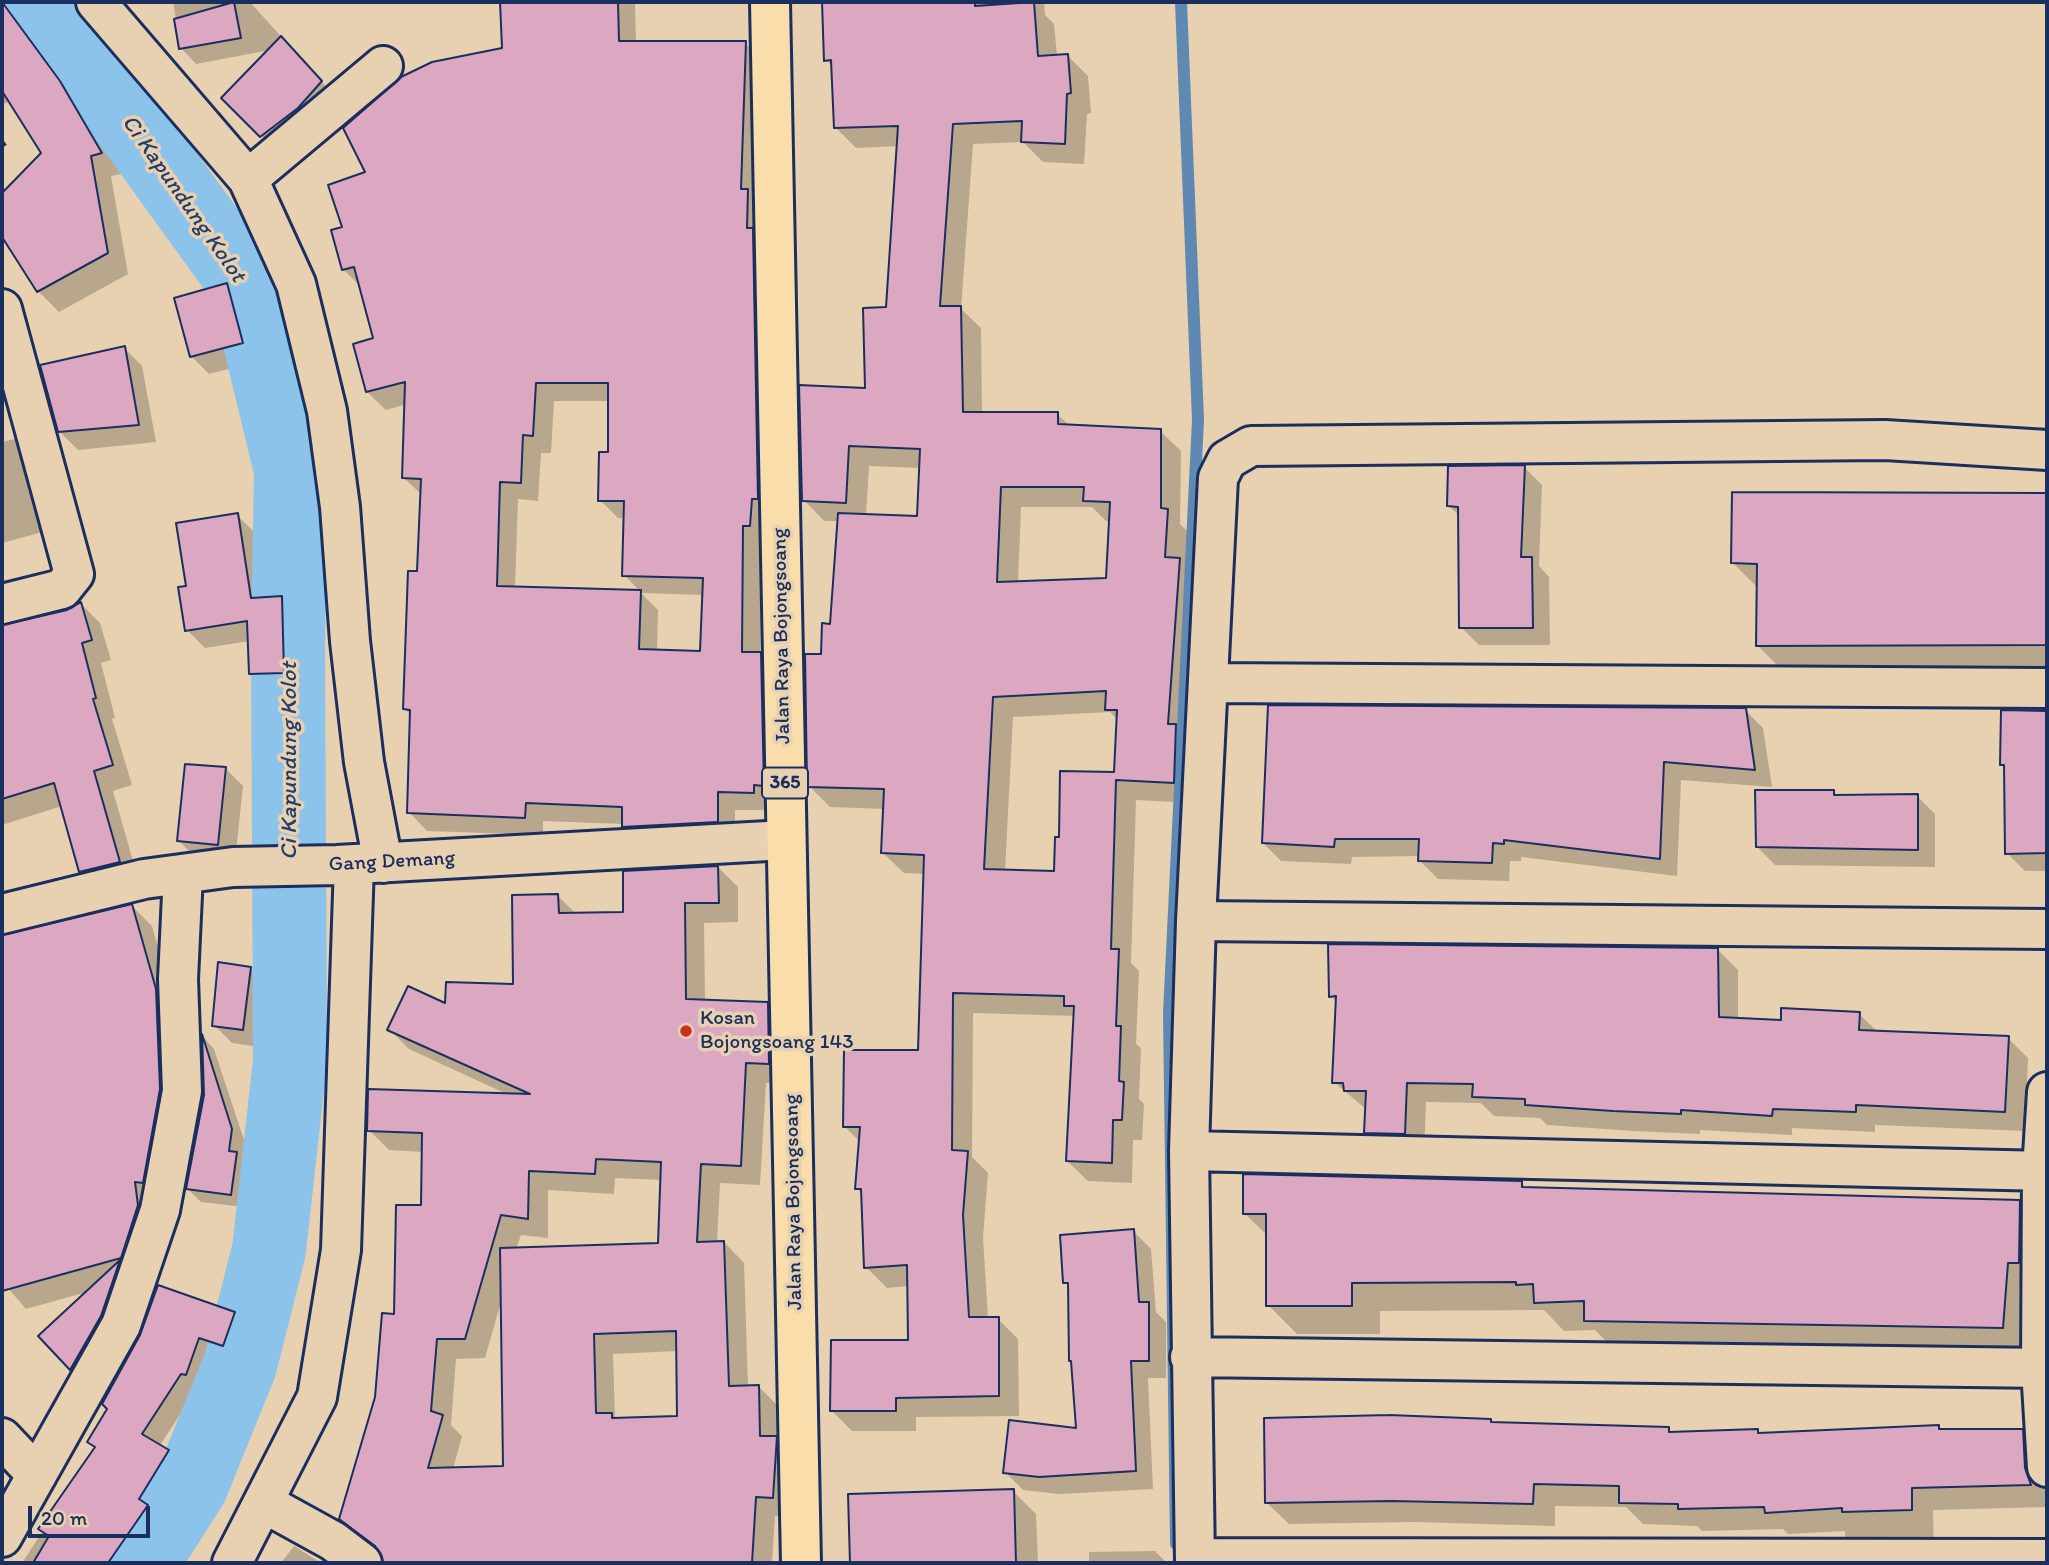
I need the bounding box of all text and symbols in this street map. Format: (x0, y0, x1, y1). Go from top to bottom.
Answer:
water label: Ci Kapundung Kolot (115, 110, 251, 288)
street label: Jalan Raya Bojongsoang (768, 528, 796, 744)
water label: Ci Kapundung Kolot (276, 662, 304, 860)
road number: 365 (762, 768, 808, 798)
street label: Gang Demang (328, 846, 456, 878)
place label: Kosan Bojongsoang 143 (700, 1006, 854, 1056)
marker: Kosan Bojongsoang 143 (678, 1023, 694, 1039)
street label: Jalan Raya Bojongsoang (780, 1094, 808, 1310)
scale bar (32, 1492, 154, 1536)
text: 20 m (41, 1505, 87, 1530)

